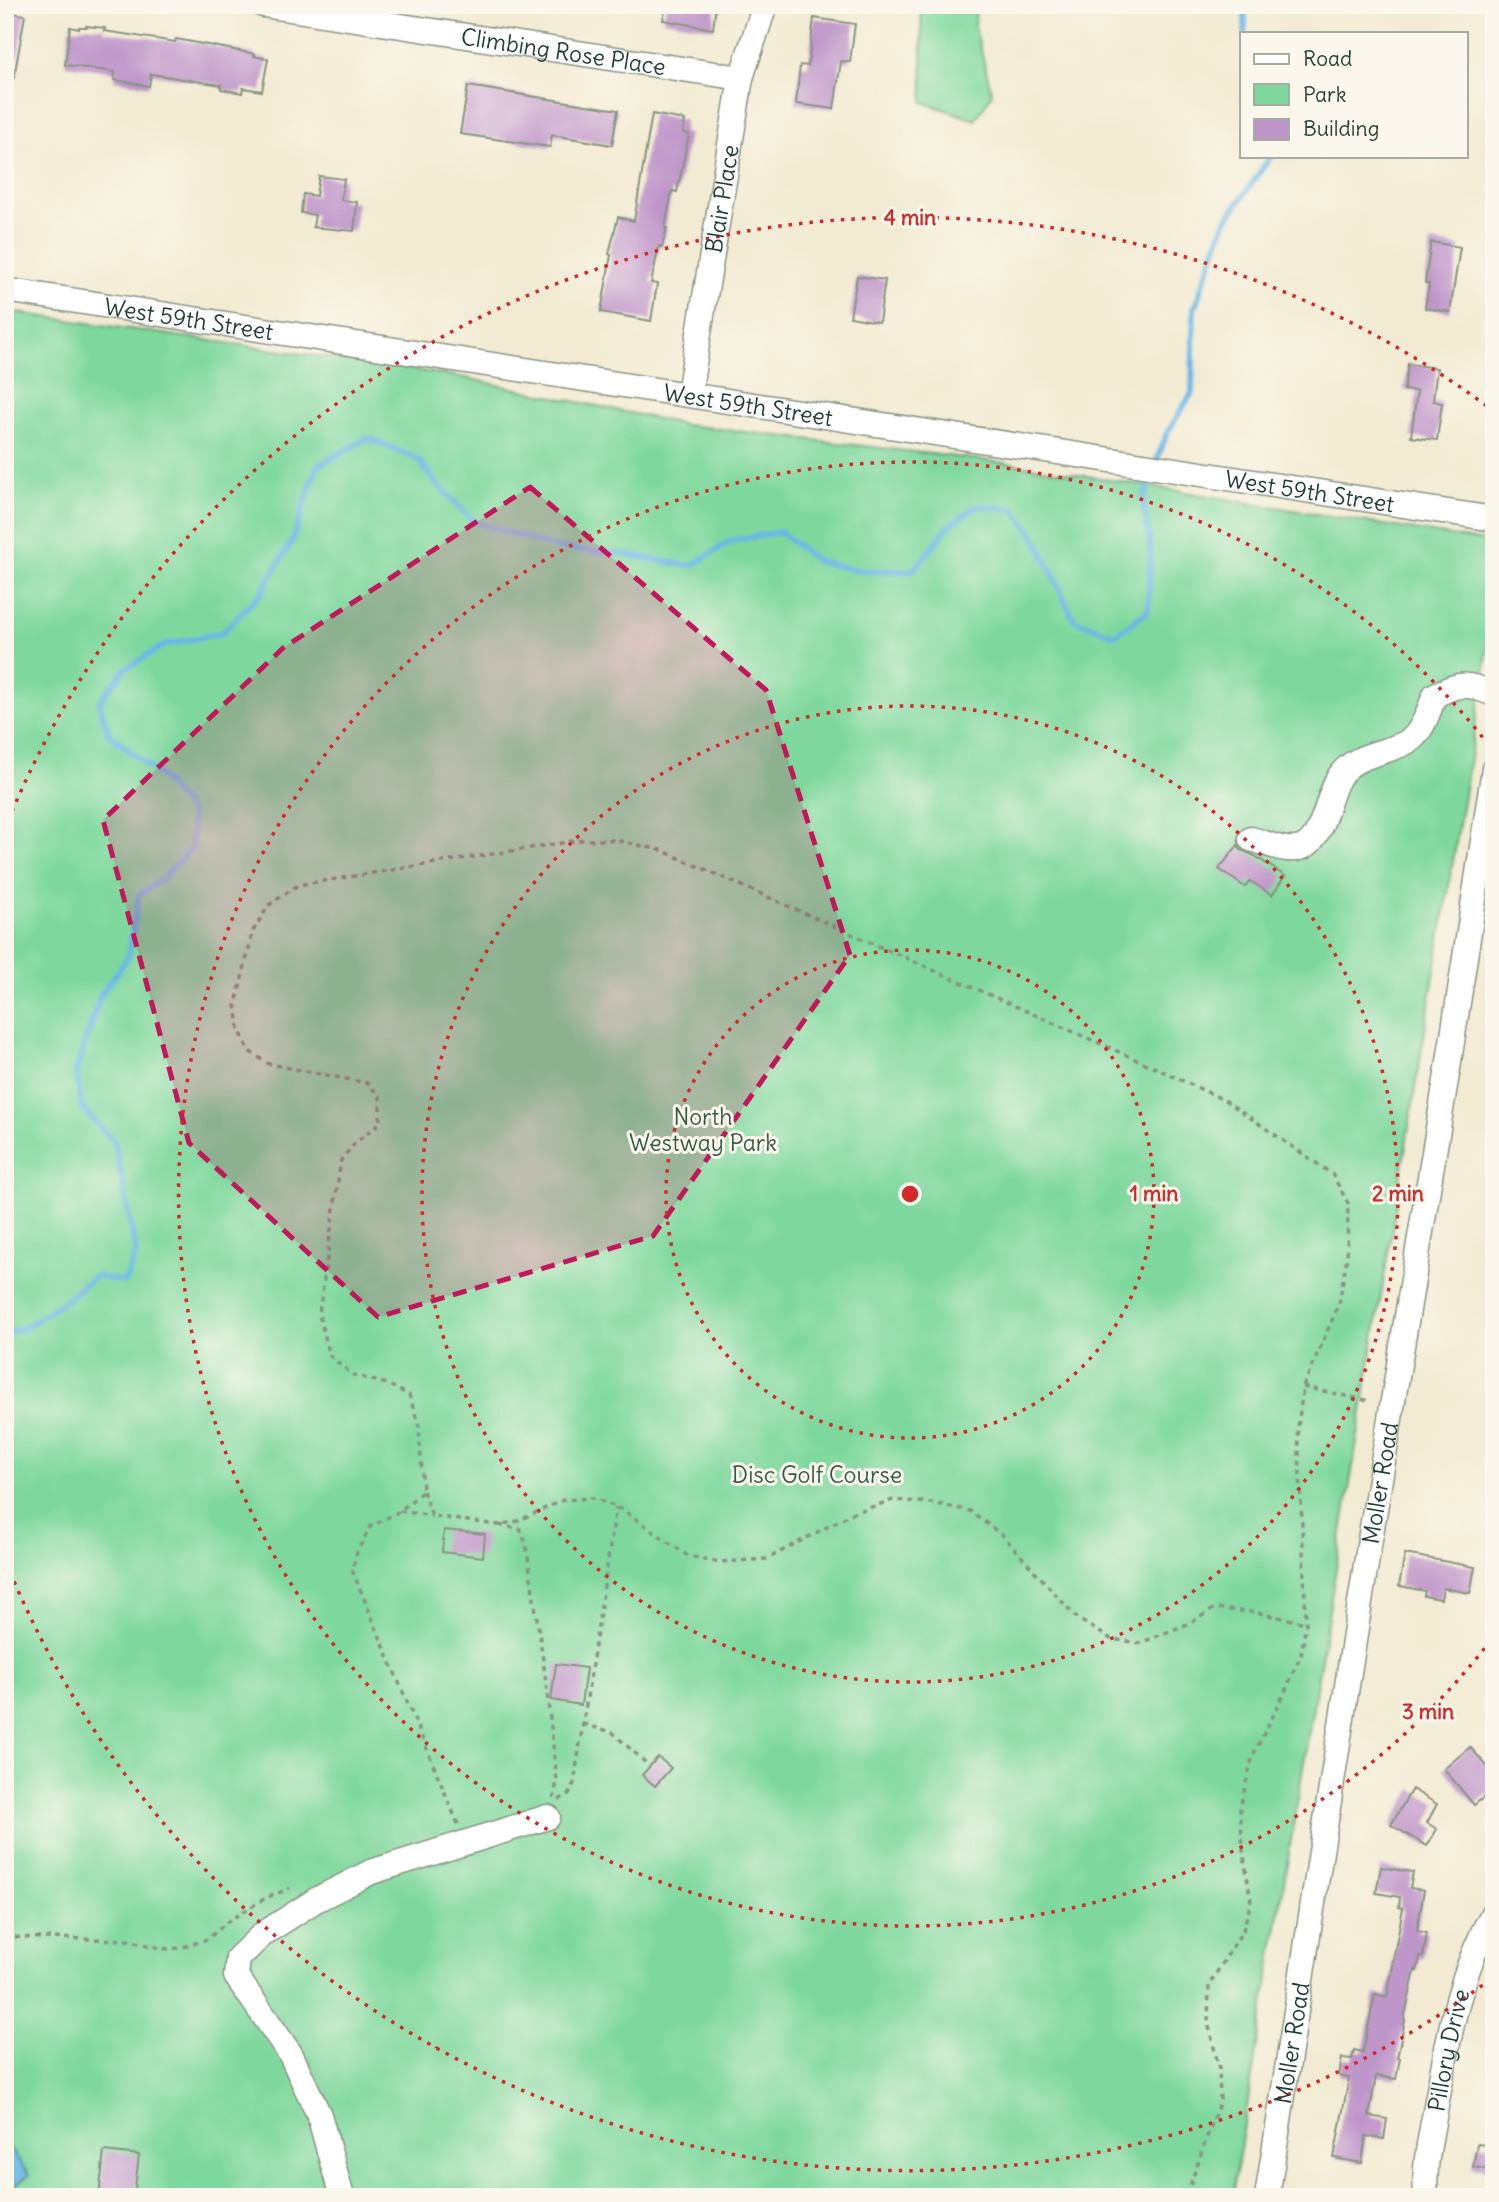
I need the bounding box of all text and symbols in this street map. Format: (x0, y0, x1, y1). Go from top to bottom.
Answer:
street label: Climbing Rose Place (459, 21, 668, 81)
legend (1240, 32, 1468, 158)
text: Road (1303, 45, 1352, 72)
text: Park (1303, 81, 1346, 108)
text: Building (1303, 115, 1379, 142)
street label: Blair Place (698, 142, 744, 255)
text: 4 min (884, 204, 936, 231)
street label: West 59th Street (102, 291, 276, 346)
street label: West 59th Street (662, 377, 835, 432)
street label: West 59th Street (1223, 463, 1396, 518)
park label: North Westway Park (629, 1102, 777, 1157)
text: 1 min (1130, 1180, 1178, 1207)
text: 2 min (1372, 1180, 1424, 1207)
centre of rings (898, 1182, 922, 1206)
street label: Moller Road (1355, 1420, 1404, 1546)
park label: Disc Golf Course (732, 1460, 902, 1489)
text: 3 min (1402, 1698, 1454, 1725)
street label: Moller Road (1267, 1980, 1315, 2106)
street label: Pillory Drive (1421, 1985, 1475, 2114)

